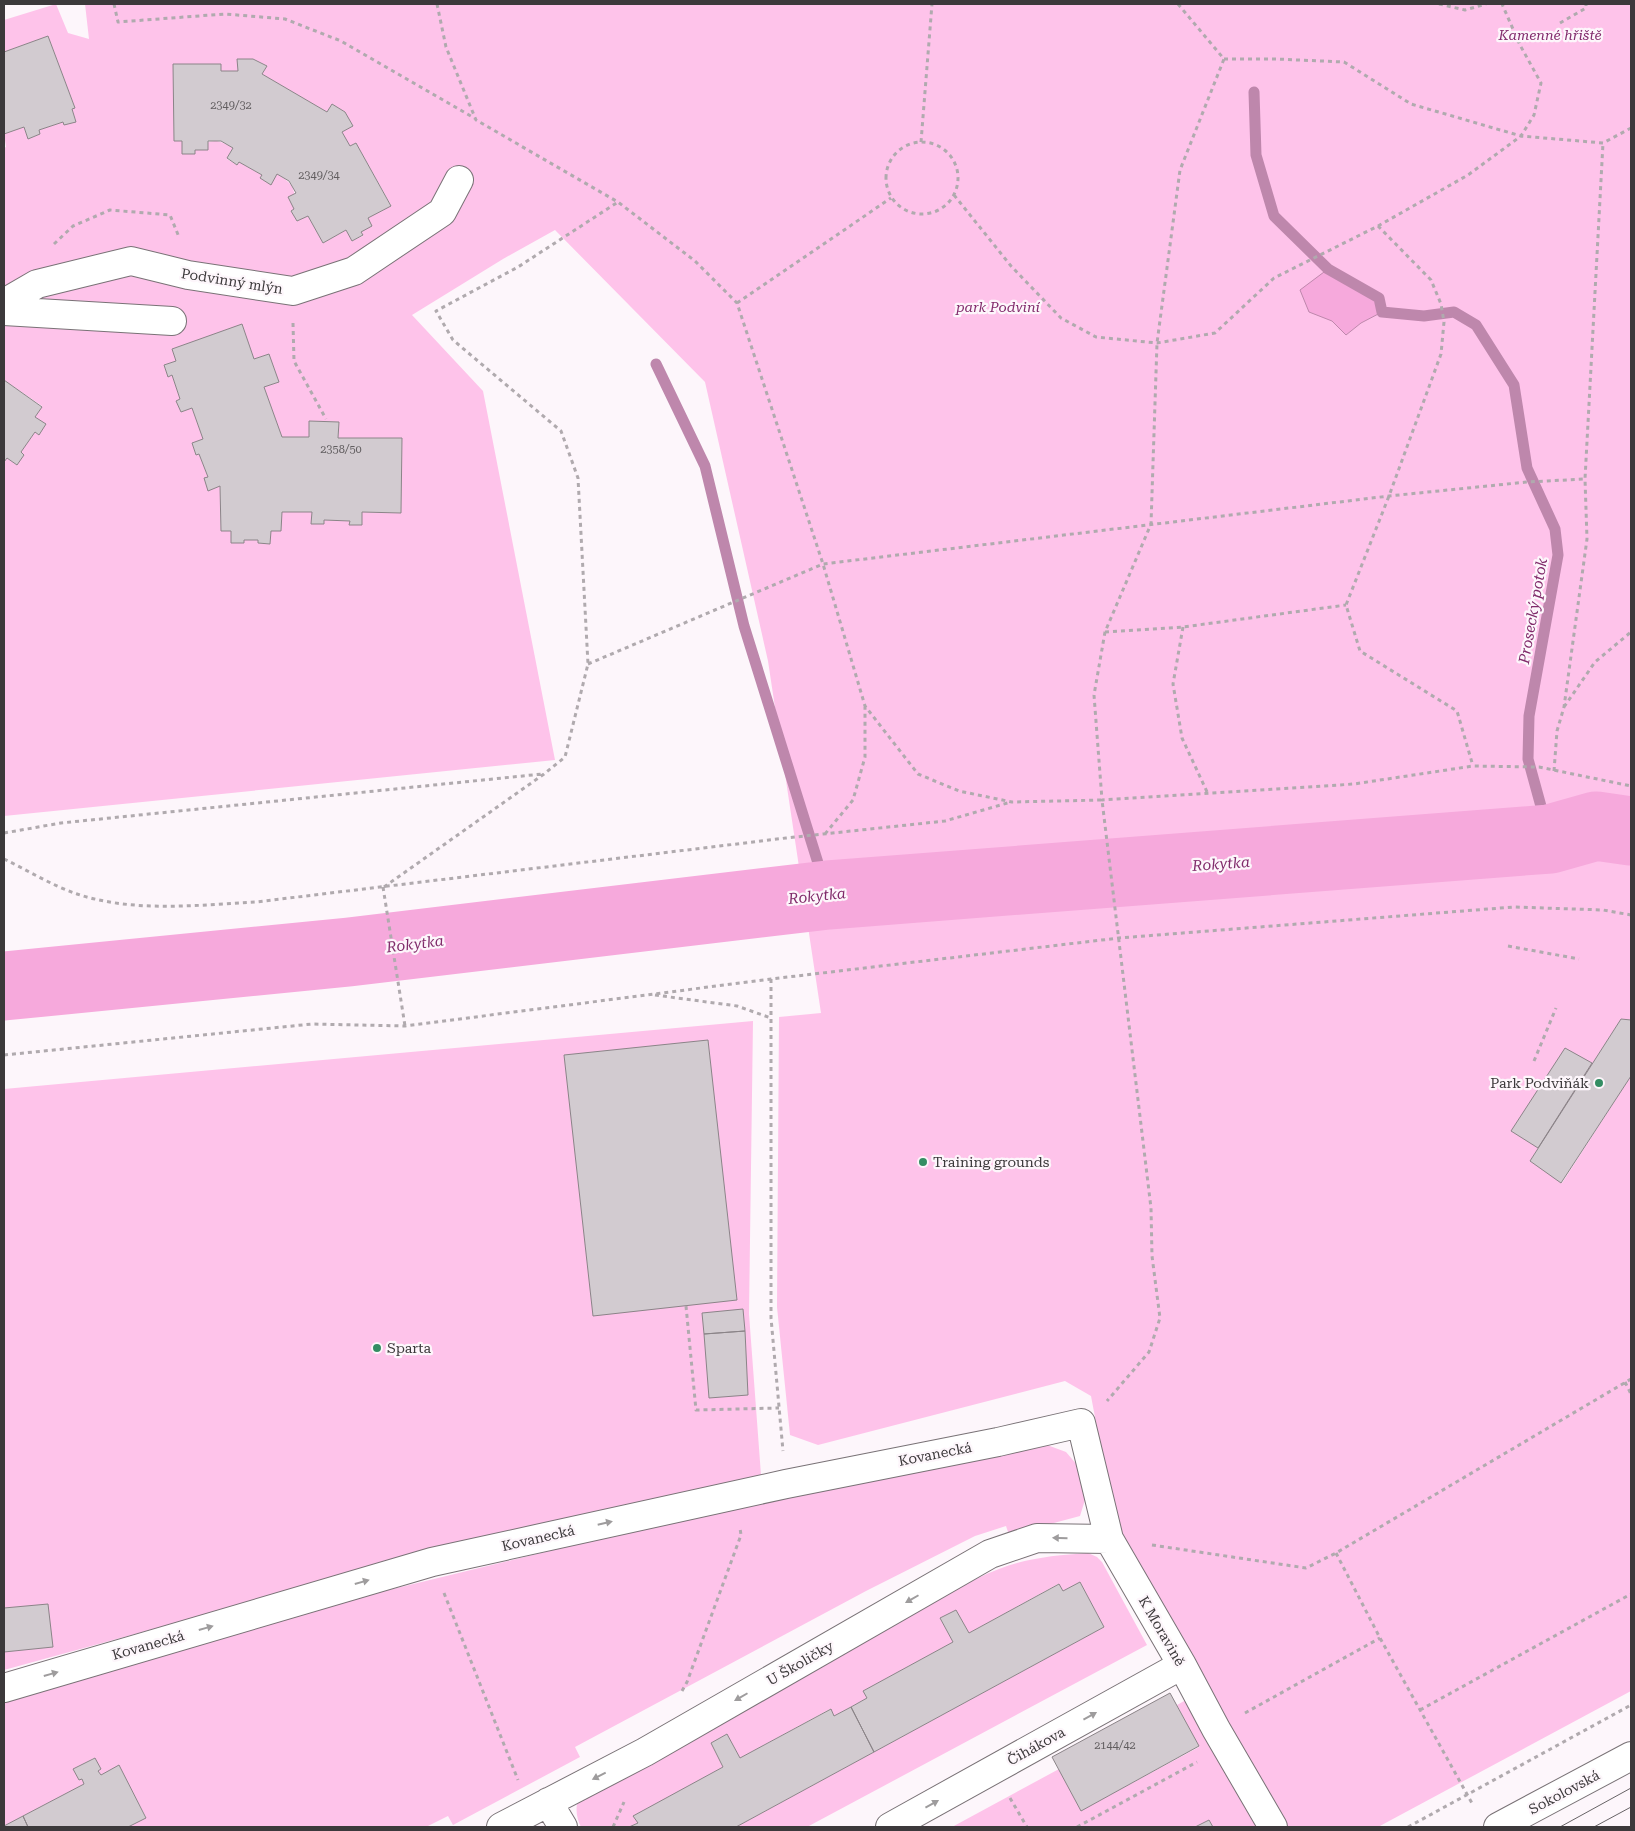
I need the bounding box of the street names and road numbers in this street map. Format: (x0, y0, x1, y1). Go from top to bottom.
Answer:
street label: Podvinný mlýn (180, 265, 284, 297)
street label: Kovanecká (897, 1439, 973, 1469)
street label: Kovanecká (500, 1522, 576, 1554)
street label: K Moravině (1136, 1593, 1189, 1669)
street label: Kovanecká (110, 1627, 186, 1663)
street label: U Školičky (764, 1637, 837, 1688)
street label: Čihákova (1004, 1723, 1068, 1768)
street label: Sokolovská (1526, 1766, 1602, 1817)

